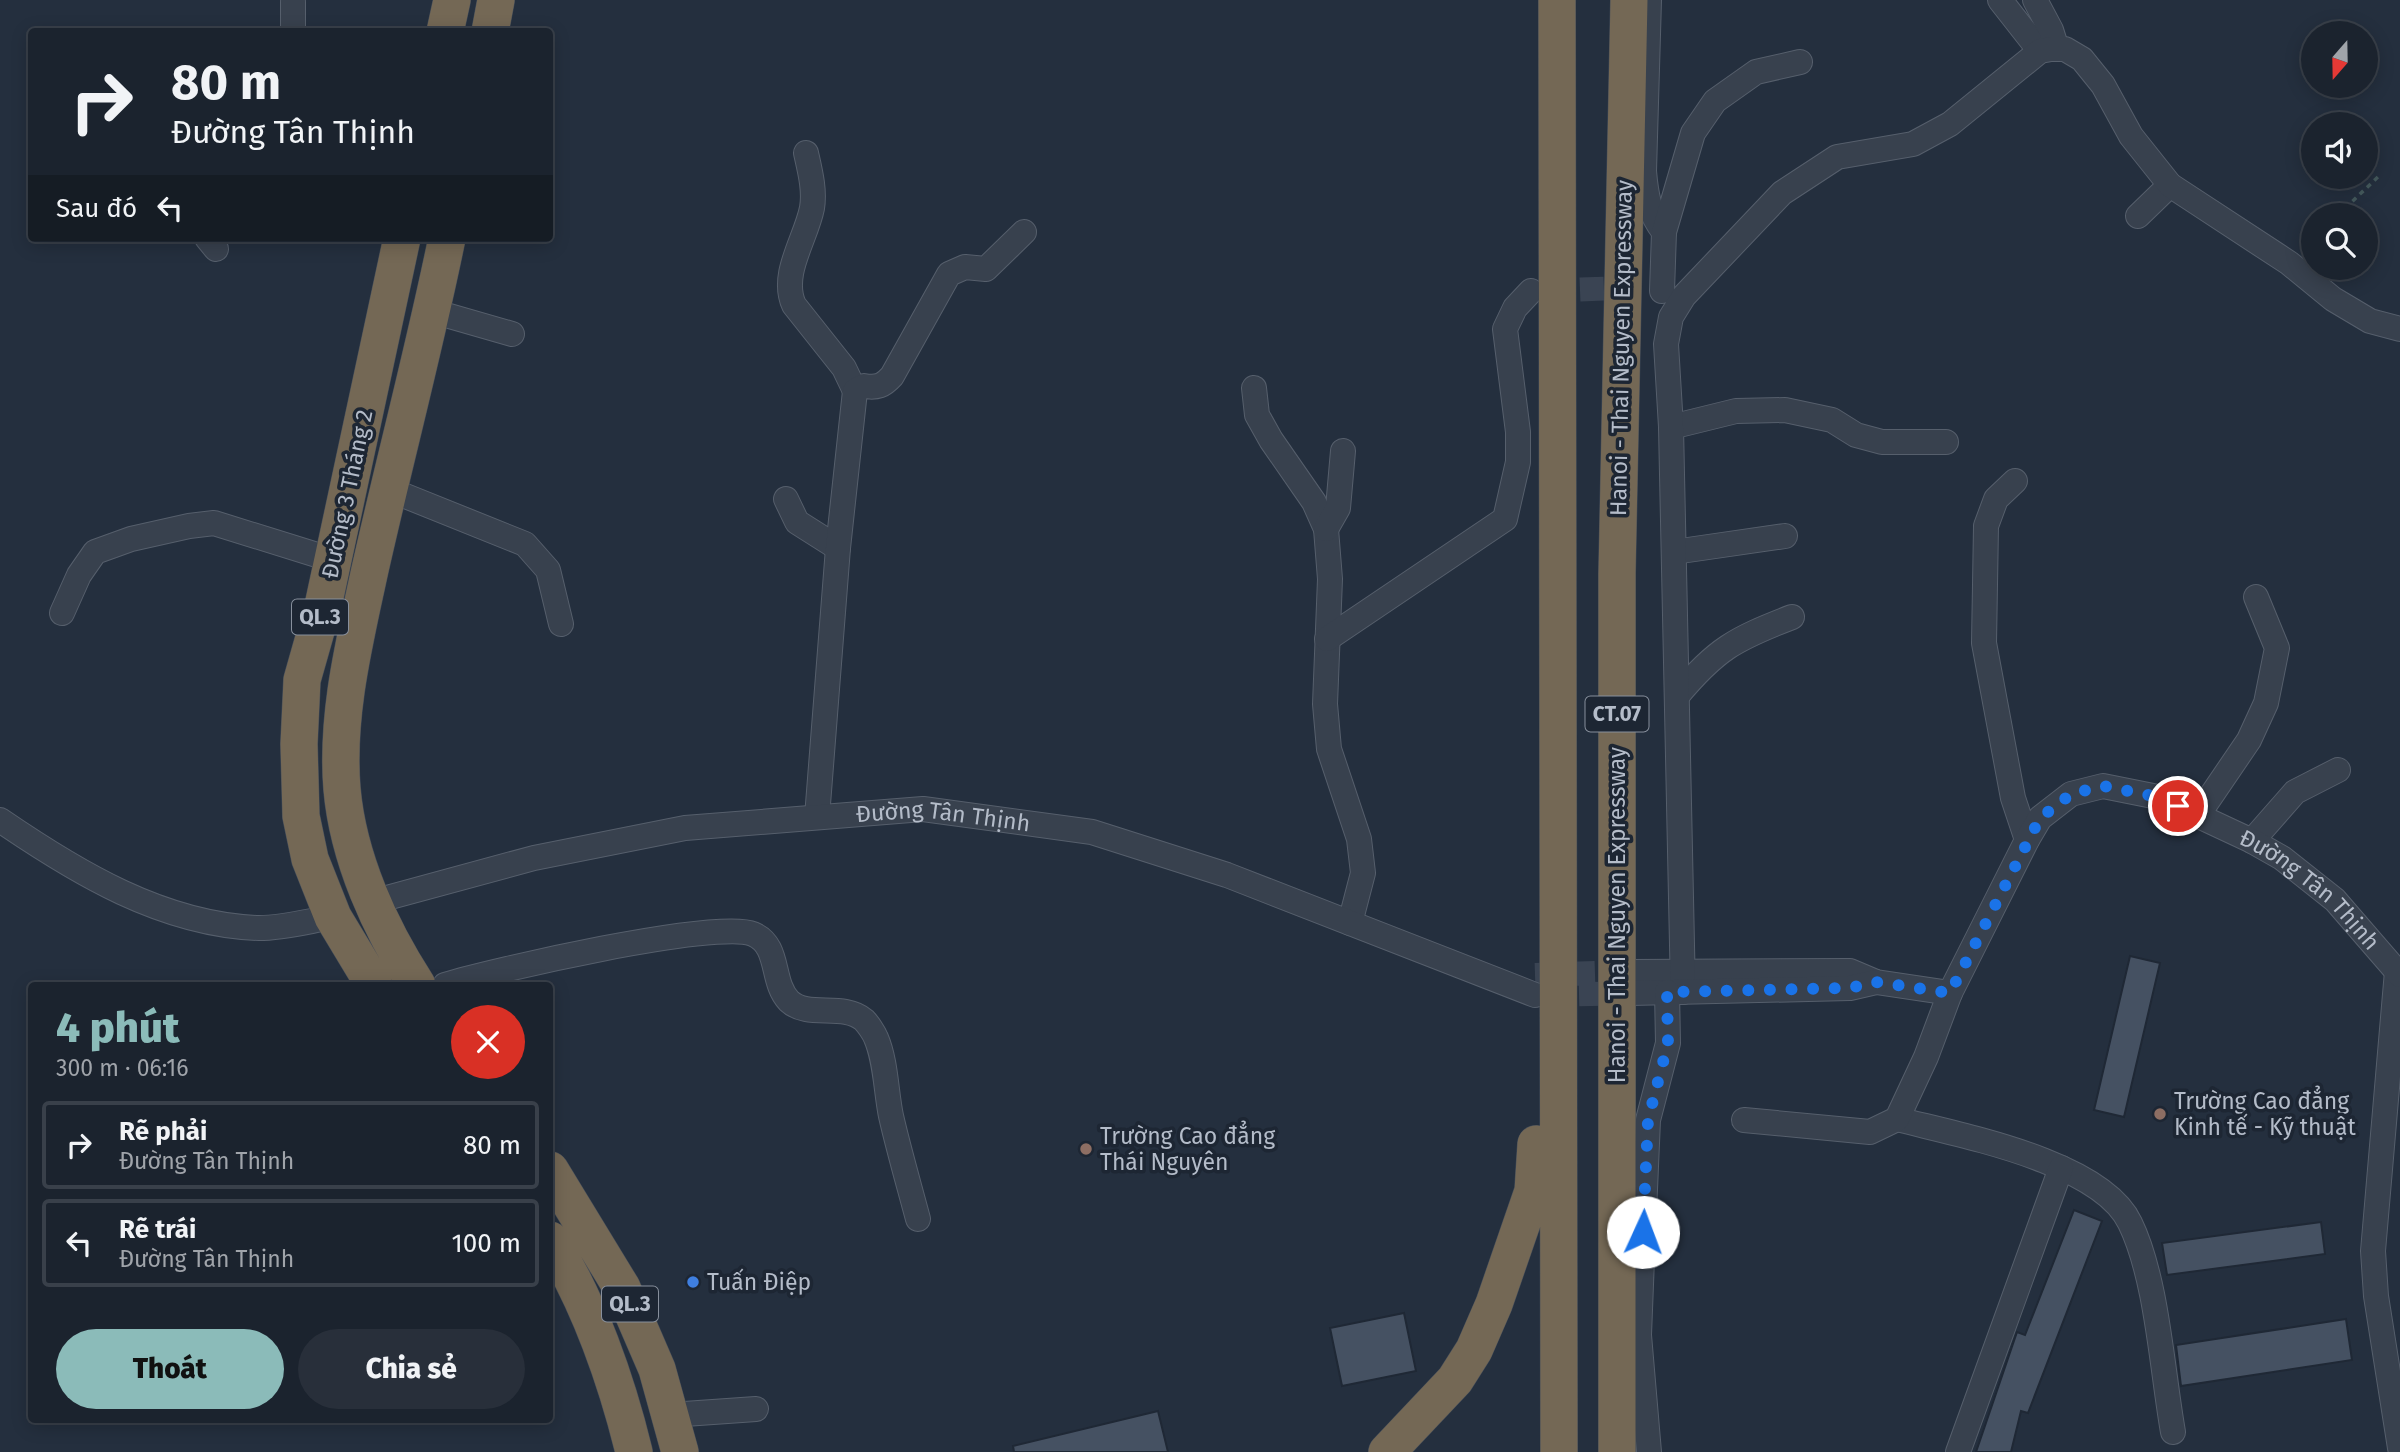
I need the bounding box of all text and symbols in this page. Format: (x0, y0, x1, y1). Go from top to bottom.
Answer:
north arrow (2301, 21, 2378, 98)
map controls (2301, 21, 2378, 280)
text: 80 m (171, 53, 281, 112)
icon: right (56, 56, 147, 147)
button: sound (2301, 112, 2378, 189)
text: Đường Tân Thịnh (171, 113, 415, 151)
street label: Hanoi - Thai Nguyen Expressway (1604, 179, 1638, 516)
icon: left (151, 189, 189, 227)
text: Sau đó (56, 193, 137, 224)
button: search (2301, 203, 2378, 280)
street label: Đường 3 Tháng 2 (315, 407, 379, 581)
road number: QL.3 (292, 600, 348, 634)
road number: CT.07 (1586, 696, 1648, 732)
street label: Hanoi - Thai Nguyen Expressway (1603, 746, 1631, 1083)
pin (2148, 776, 2208, 836)
icon: arrive (2159, 787, 2197, 825)
street label: Đường Tân Thịnh (855, 795, 1032, 837)
street label: Đường Tân Thịnh (2235, 823, 2386, 956)
text: 4 phút (56, 1003, 179, 1053)
button: close (451, 1005, 525, 1079)
text: 300 m · 06:16 (56, 1054, 189, 1082)
place label: Trường Cao đẳng Kinh tế - Kỹ thuật (2174, 1085, 2356, 1141)
marker: Trường Cao đẳng Kinh tế - Kỹ thuật (2152, 1106, 2168, 1122)
text: Rẽ phải (119, 1116, 207, 1147)
place label: Trường Cao đẳng Thái Nguyên (1100, 1120, 1275, 1176)
icon: right (60, 1126, 98, 1164)
text: 80 m (463, 1130, 521, 1161)
marker: Trường Cao đẳng Thái Nguyên (1078, 1141, 1094, 1157)
text: Đường Tân Thịnh (119, 1147, 294, 1175)
position arrow (1606, 1195, 1680, 1269)
text: Rẽ trái (119, 1214, 196, 1245)
icon: left (60, 1224, 98, 1262)
text: 100 m (452, 1228, 521, 1259)
text: Đường Tân Thịnh (119, 1245, 294, 1273)
place label: Tuấn Điệp (707, 1268, 811, 1296)
marker: Tuấn Điệp (685, 1274, 701, 1290)
road number: QL.3 (602, 1286, 658, 1322)
button: Thoát (56, 1329, 284, 1409)
button: Chia sẻ (298, 1329, 525, 1409)

